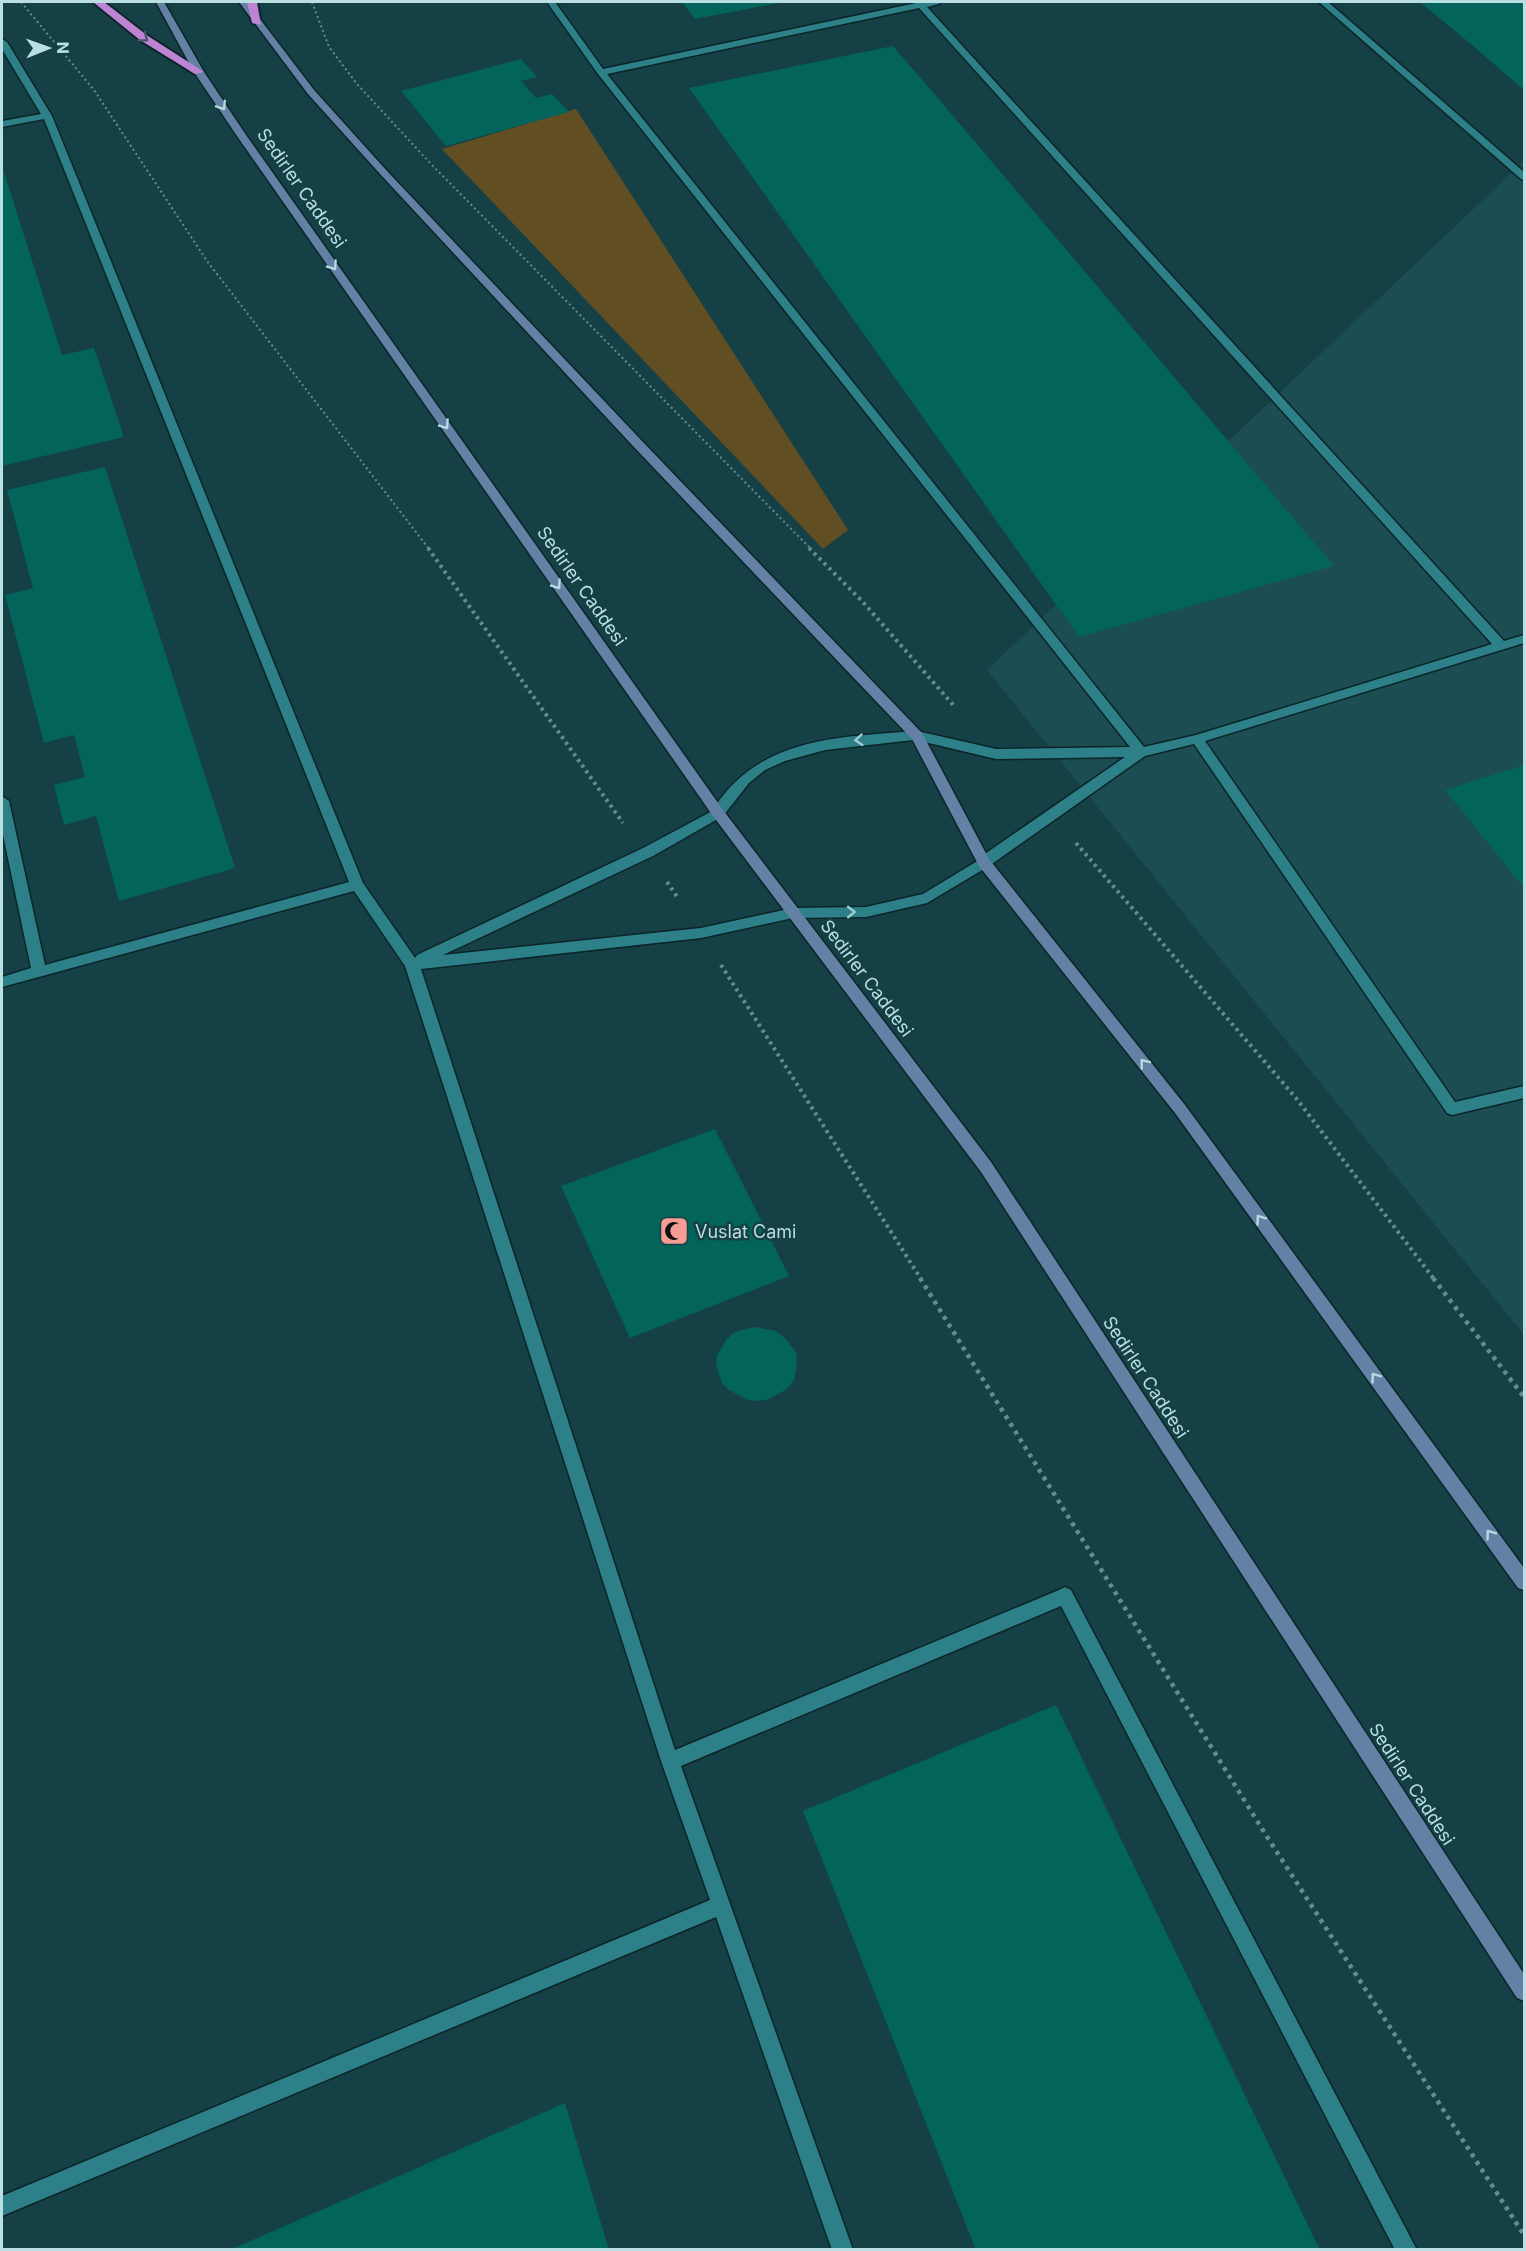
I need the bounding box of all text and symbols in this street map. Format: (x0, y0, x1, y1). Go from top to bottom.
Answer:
north arrow (18, 18, 78, 78)
one-way arrow (137, 30, 148, 41)
text: N (53, 41, 73, 54)
one-way arrow (215, 99, 226, 110)
street label: Sedirler Caddesi (253, 124, 351, 252)
one-way arrow (326, 259, 337, 270)
one-way arrow (438, 419, 449, 430)
street label: Sedirler Caddesi (533, 522, 631, 650)
one-way arrow (550, 578, 561, 589)
one-way arrow (854, 733, 863, 746)
one-way arrow (847, 906, 856, 918)
street label: Sedirler Caddesi (816, 915, 918, 1041)
one-way arrow (1140, 1059, 1151, 1070)
mosque icon: Vuslat Cami (658, 1215, 690, 1247)
one-way arrow (1256, 1215, 1267, 1226)
place label: Vuslat Cami (695, 1221, 796, 1242)
street label: Sedirler Caddesi (1099, 1312, 1193, 1442)
one-way arrow (1371, 1372, 1382, 1383)
one-way arrow (1486, 1530, 1497, 1541)
street label: Sedirler Caddesi (1365, 1719, 1459, 1849)

